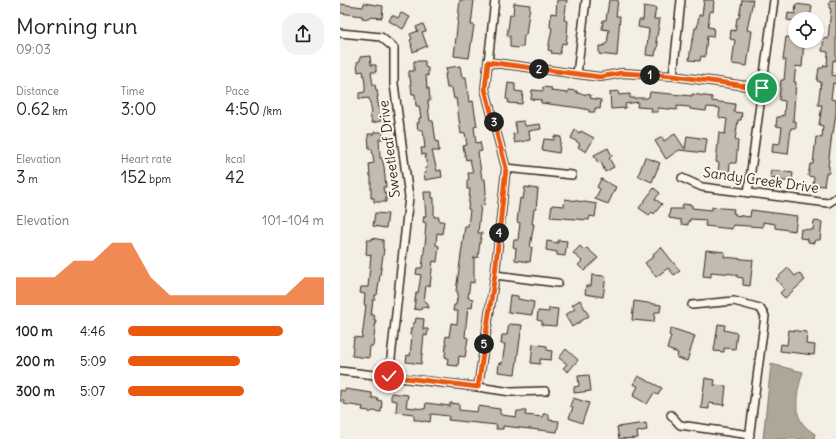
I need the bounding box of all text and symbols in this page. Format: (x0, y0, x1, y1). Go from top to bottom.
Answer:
text: Morning run (16, 12, 138, 40)
map controls (788, 12, 824, 48)
button: locate (788, 12, 824, 48)
button: share (282, 13, 324, 55)
text: 09:03 (16, 41, 51, 58)
pin: 2 (529, 59, 549, 79)
text: 2 (536, 62, 542, 76)
pin: 1 (640, 65, 660, 85)
text: 1 (648, 68, 652, 82)
pin (745, 71, 779, 105)
icon: arrive (751, 77, 773, 99)
text: Distance (16, 84, 59, 98)
text: Time (121, 84, 144, 98)
text: Pace (225, 84, 249, 98)
text: 0.62 (16, 98, 50, 120)
text: 3:00 (121, 98, 157, 120)
text: 4:50 (225, 98, 260, 120)
street label: Sweetleaf Drive (374, 99, 404, 199)
text: km (50, 104, 68, 118)
text: /km (260, 104, 282, 118)
pin: 3 (484, 112, 504, 132)
text: 3 (491, 115, 497, 129)
text: Elevation (16, 152, 61, 166)
text: Heart rate (121, 152, 172, 166)
text: kcal (225, 152, 245, 166)
street label: Sandy Creek Drive (702, 163, 820, 197)
text: 3 (16, 166, 26, 188)
text: 152 (121, 166, 147, 188)
text: 42 (225, 166, 244, 188)
text: m (26, 172, 38, 186)
text: bpm (147, 172, 171, 186)
text: Elevation (16, 212, 69, 229)
text: 101–104 m (262, 212, 324, 229)
pin: 4 (489, 223, 509, 243)
text: 4 (496, 226, 502, 240)
text: 100 m (16, 323, 53, 340)
text: 4:46 (80, 323, 105, 340)
pin: 5 (474, 334, 494, 354)
text: 5 (481, 337, 487, 351)
text: 200 m (16, 353, 55, 370)
text: 5:09 (80, 353, 106, 370)
pin (372, 359, 406, 393)
icon: check (378, 365, 400, 387)
text: 300 m (16, 383, 55, 400)
text: 5:07 (80, 383, 105, 400)

